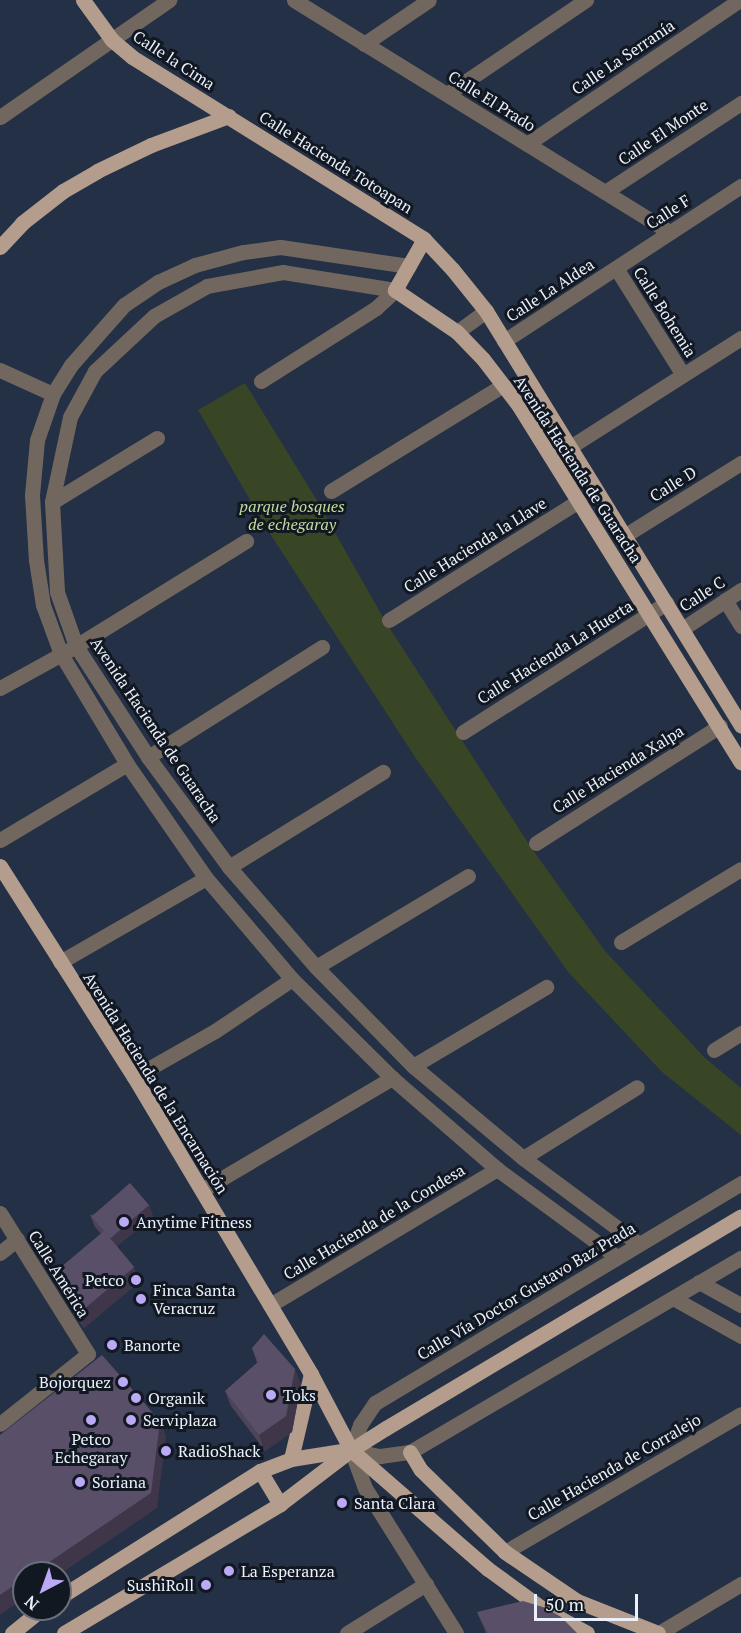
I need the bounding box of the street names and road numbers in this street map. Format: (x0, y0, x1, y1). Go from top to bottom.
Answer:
street label: Calle La Serranía (568, 15, 678, 99)
street label: Calle la Cima (129, 26, 219, 94)
street label: Calle El Prado (445, 67, 539, 135)
street label: Calle El Monte (614, 95, 712, 169)
street label: Calle Hacienda Totoapan (256, 107, 416, 217)
street label: Calle F (642, 191, 694, 233)
street label: Calle La Aldea (502, 254, 598, 326)
street label: Calle Bohemia (630, 263, 700, 361)
street label: Avenida Hacienda de Guaracha (510, 372, 646, 566)
street label: Calle D (646, 462, 700, 506)
street label: Calle Hacienda la Llave (400, 493, 550, 597)
street label: Calle C (676, 572, 728, 616)
street label: Calle Hacienda La Huerta (474, 596, 636, 708)
street label: Avenida Hacienda de Guaracha (87, 634, 225, 826)
street label: Calle Hacienda Xalpa (549, 721, 687, 817)
street label: Avenida Hacienda de la Encarnación (80, 969, 232, 1197)
street label: Calle Hacienda de la Condesa (280, 1160, 468, 1284)
street label: Calle Vía Doctor Gustavo Baz Prada (413, 1218, 639, 1364)
street label: Calle América (25, 1227, 93, 1321)
street label: Calle Hacienda de Corralejo (524, 1410, 704, 1524)

